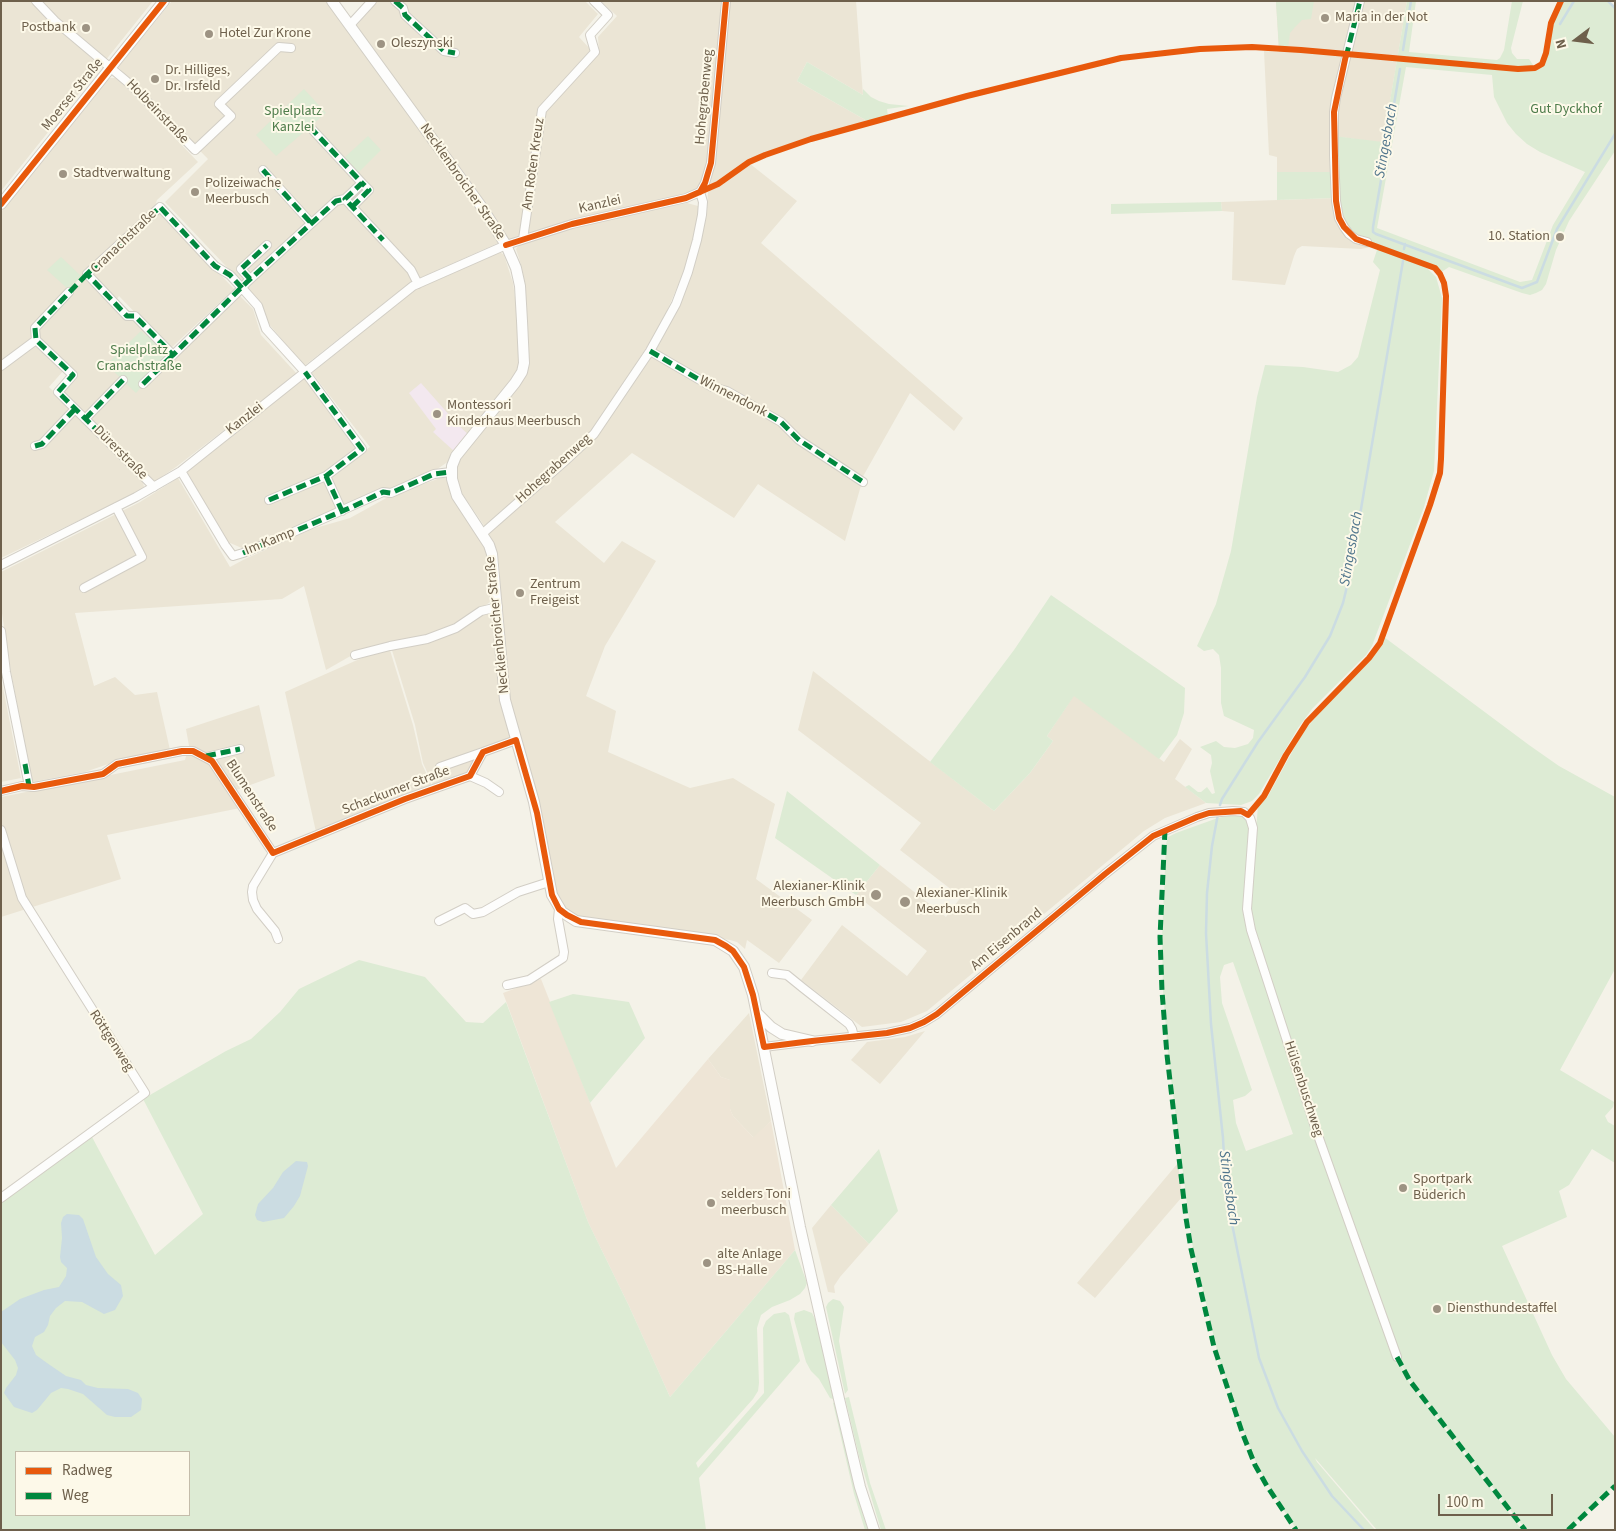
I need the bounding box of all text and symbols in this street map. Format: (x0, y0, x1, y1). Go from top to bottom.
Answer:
place label: Maria in der Not (1335, 10, 1428, 26)
marker: Maria in der Not (1319, 12, 1331, 24)
north arrow (1551, 15, 1601, 65)
place label: Postbank (21, 20, 76, 36)
marker: Postbank (80, 22, 92, 34)
place label: Hotel Zur Krone (219, 26, 311, 42)
marker: Hotel Zur Krone (203, 28, 215, 40)
place label: Oleszynski (391, 36, 453, 52)
text: N (1551, 37, 1572, 51)
marker: Oleszynski (375, 38, 387, 50)
street label: Hohegrabenweg (692, 48, 718, 146)
street label: Moerser Straße (39, 55, 107, 135)
place label: Dr. Hilliges, Dr. Irsfeld (165, 63, 230, 95)
marker: Dr. Hilliges, Dr. Irsfeld (149, 73, 161, 85)
street label: Holbeinstraße (122, 76, 192, 148)
water label: Stingesbach (1372, 102, 1402, 180)
park label: Gut Dyckhof (1530, 102, 1602, 118)
park label: Spielplatz Kanzlei (264, 104, 322, 136)
street label: Am Roten Kreuz (519, 117, 549, 211)
street label: Necklenbroicher Straße (416, 121, 508, 243)
place label: Stadtverwaltung (73, 166, 170, 182)
marker: Stadtverwaltung (57, 168, 69, 180)
place label: Polizeiwache Meerbusch (205, 176, 281, 208)
marker: Polizeiwache Meerbusch (189, 186, 201, 198)
street label: Kanzlei (577, 192, 623, 218)
street label: Cranachstraße (88, 206, 160, 278)
place label: 10. Station (1488, 229, 1550, 245)
marker: 10. Station (1554, 231, 1566, 243)
park label: Spielplatz Cranachstraße (96, 343, 182, 376)
street label: Winnendonk (696, 373, 770, 421)
place label: Montessori Kinderhaus Meerbusch (447, 398, 581, 431)
street label: Kanzlei (223, 399, 267, 439)
marker: Montessori Kinderhaus Meerbusch (431, 408, 443, 420)
street label: Dürerstraße (89, 422, 151, 484)
street label: Hohegrabenweg (513, 431, 595, 507)
water label: Stingesbach (1337, 510, 1367, 588)
street label: Im Kamp (242, 524, 298, 560)
street label: Necklenbroicher Straße (482, 555, 514, 695)
place label: Zentrum Freigeist (530, 577, 581, 610)
marker: Zentrum Freigeist (514, 587, 526, 599)
street label: Blumenstraße (221, 757, 281, 835)
street label: Schackumer Straße (340, 763, 452, 819)
place label: Alexianer-Klinik Meerbusch GmbH (761, 879, 865, 912)
place label: Alexianer-Klinik Meerbusch (916, 886, 1007, 919)
marker: Alexianer-Klinik Meerbusch GmbH (869, 888, 883, 902)
marker: Alexianer-Klinik Meerbusch (898, 895, 912, 909)
street label: Am Eisenbrand (968, 905, 1046, 975)
street label: Röttgenweg (85, 1007, 137, 1075)
street label: Hülsenbuschweg (1280, 1039, 1326, 1139)
water label: Stingesbach (1214, 1149, 1242, 1227)
place label: Sportpark Büderich (1413, 1172, 1472, 1204)
marker: Sportpark Büderich (1397, 1182, 1409, 1194)
place label: selders Toni meerbusch (721, 1187, 791, 1220)
marker: selders Toni meerbusch (705, 1197, 717, 1209)
place label: alte Anlage BS-Halle (717, 1247, 782, 1280)
marker: alte Anlage BS-Halle (701, 1257, 713, 1269)
place label: Diensthundestaffel (1447, 1301, 1557, 1317)
marker: Diensthundestaffel (1431, 1303, 1443, 1315)
legend (15, 1451, 190, 1516)
text: Radweg (62, 1460, 112, 1481)
scale bar (1441, 1484, 1556, 1516)
text: Weg (62, 1485, 89, 1506)
text: 100 m (1446, 1492, 1484, 1513)

